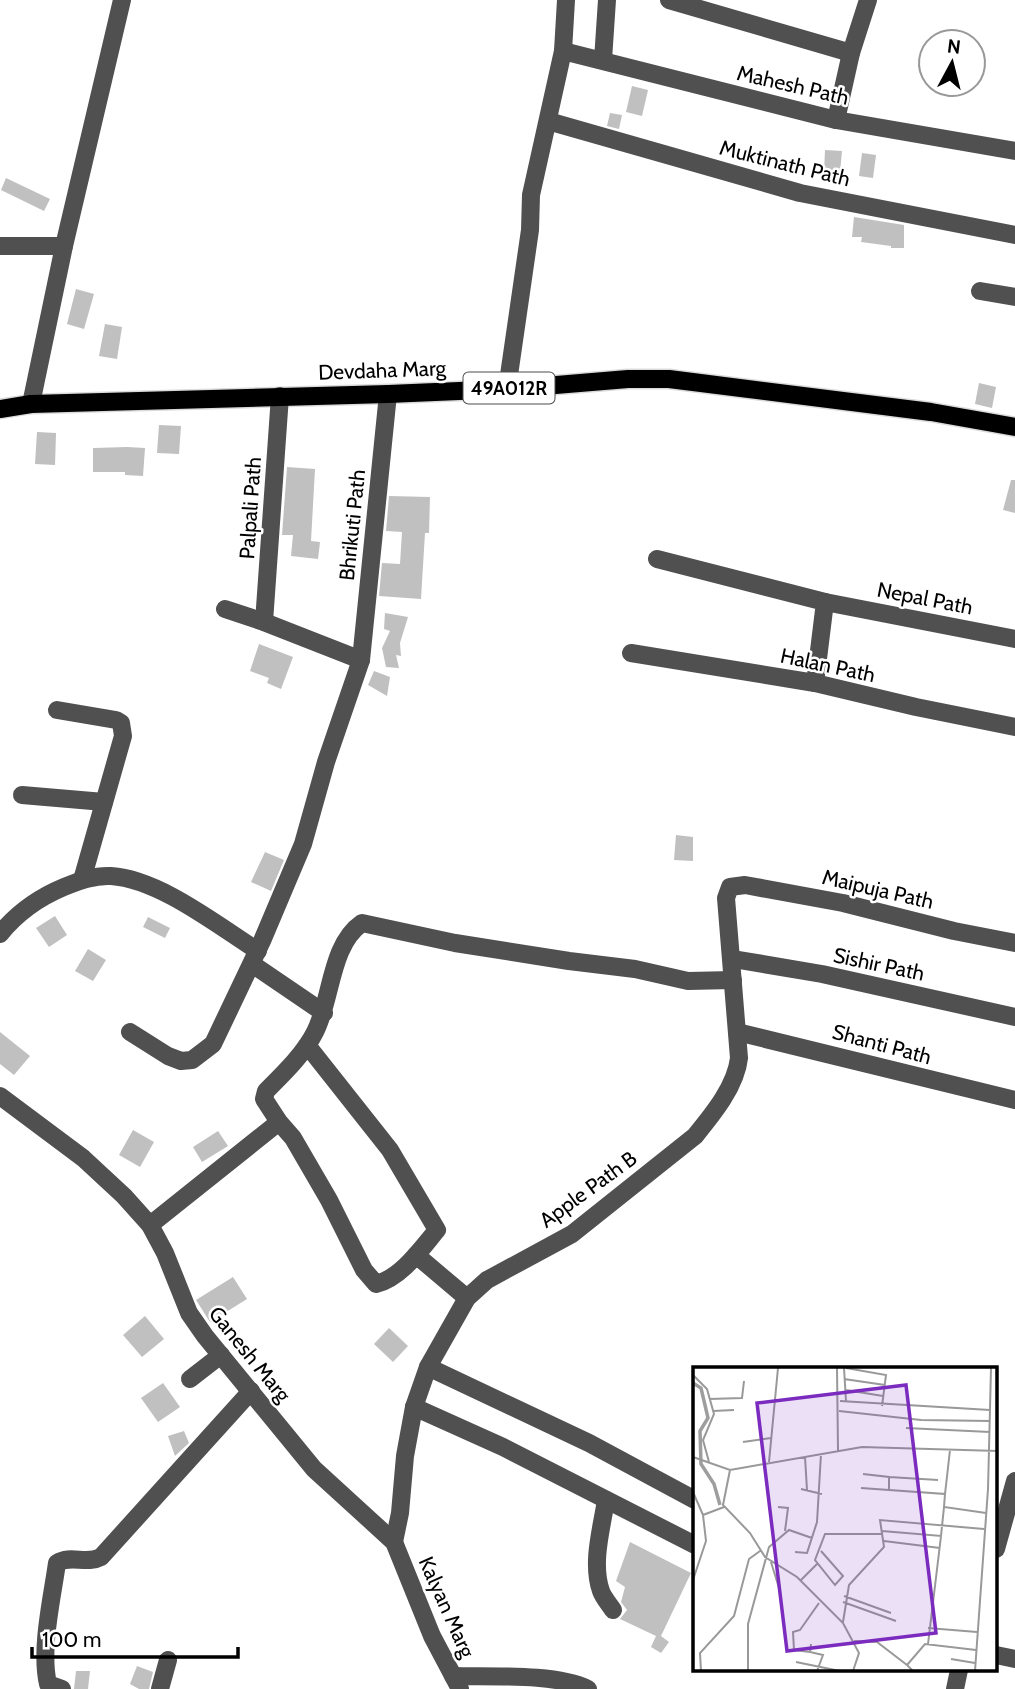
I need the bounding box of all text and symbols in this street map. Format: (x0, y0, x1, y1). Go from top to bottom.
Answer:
north arrow (917, 28, 987, 98)
text: N (946, 34, 962, 59)
street label: Mahesh Path (735, 60, 851, 110)
street label: Muktinath Path (717, 135, 853, 191)
street label: Devdaha Marg (318, 355, 447, 385)
road number: 49A012R (463, 372, 554, 404)
street label: Palpali Path (234, 456, 266, 560)
street label: Bhrikuti Path (334, 468, 370, 582)
street label: Nepal Path (875, 576, 975, 620)
street label: Halan Path (778, 643, 878, 687)
street label: Maipuja Path (820, 864, 936, 915)
street label: Sishir Path (831, 942, 927, 986)
street label: Shanti Path (830, 1019, 934, 1069)
street label: Apple Path B (535, 1145, 641, 1233)
street label: Ganesh Marg (204, 1301, 296, 1407)
inset map (693, 1367, 998, 1672)
street label: Kalyan Marg (414, 1553, 481, 1662)
scale bar (32, 1616, 238, 1660)
text: 100 m (42, 1627, 101, 1652)

